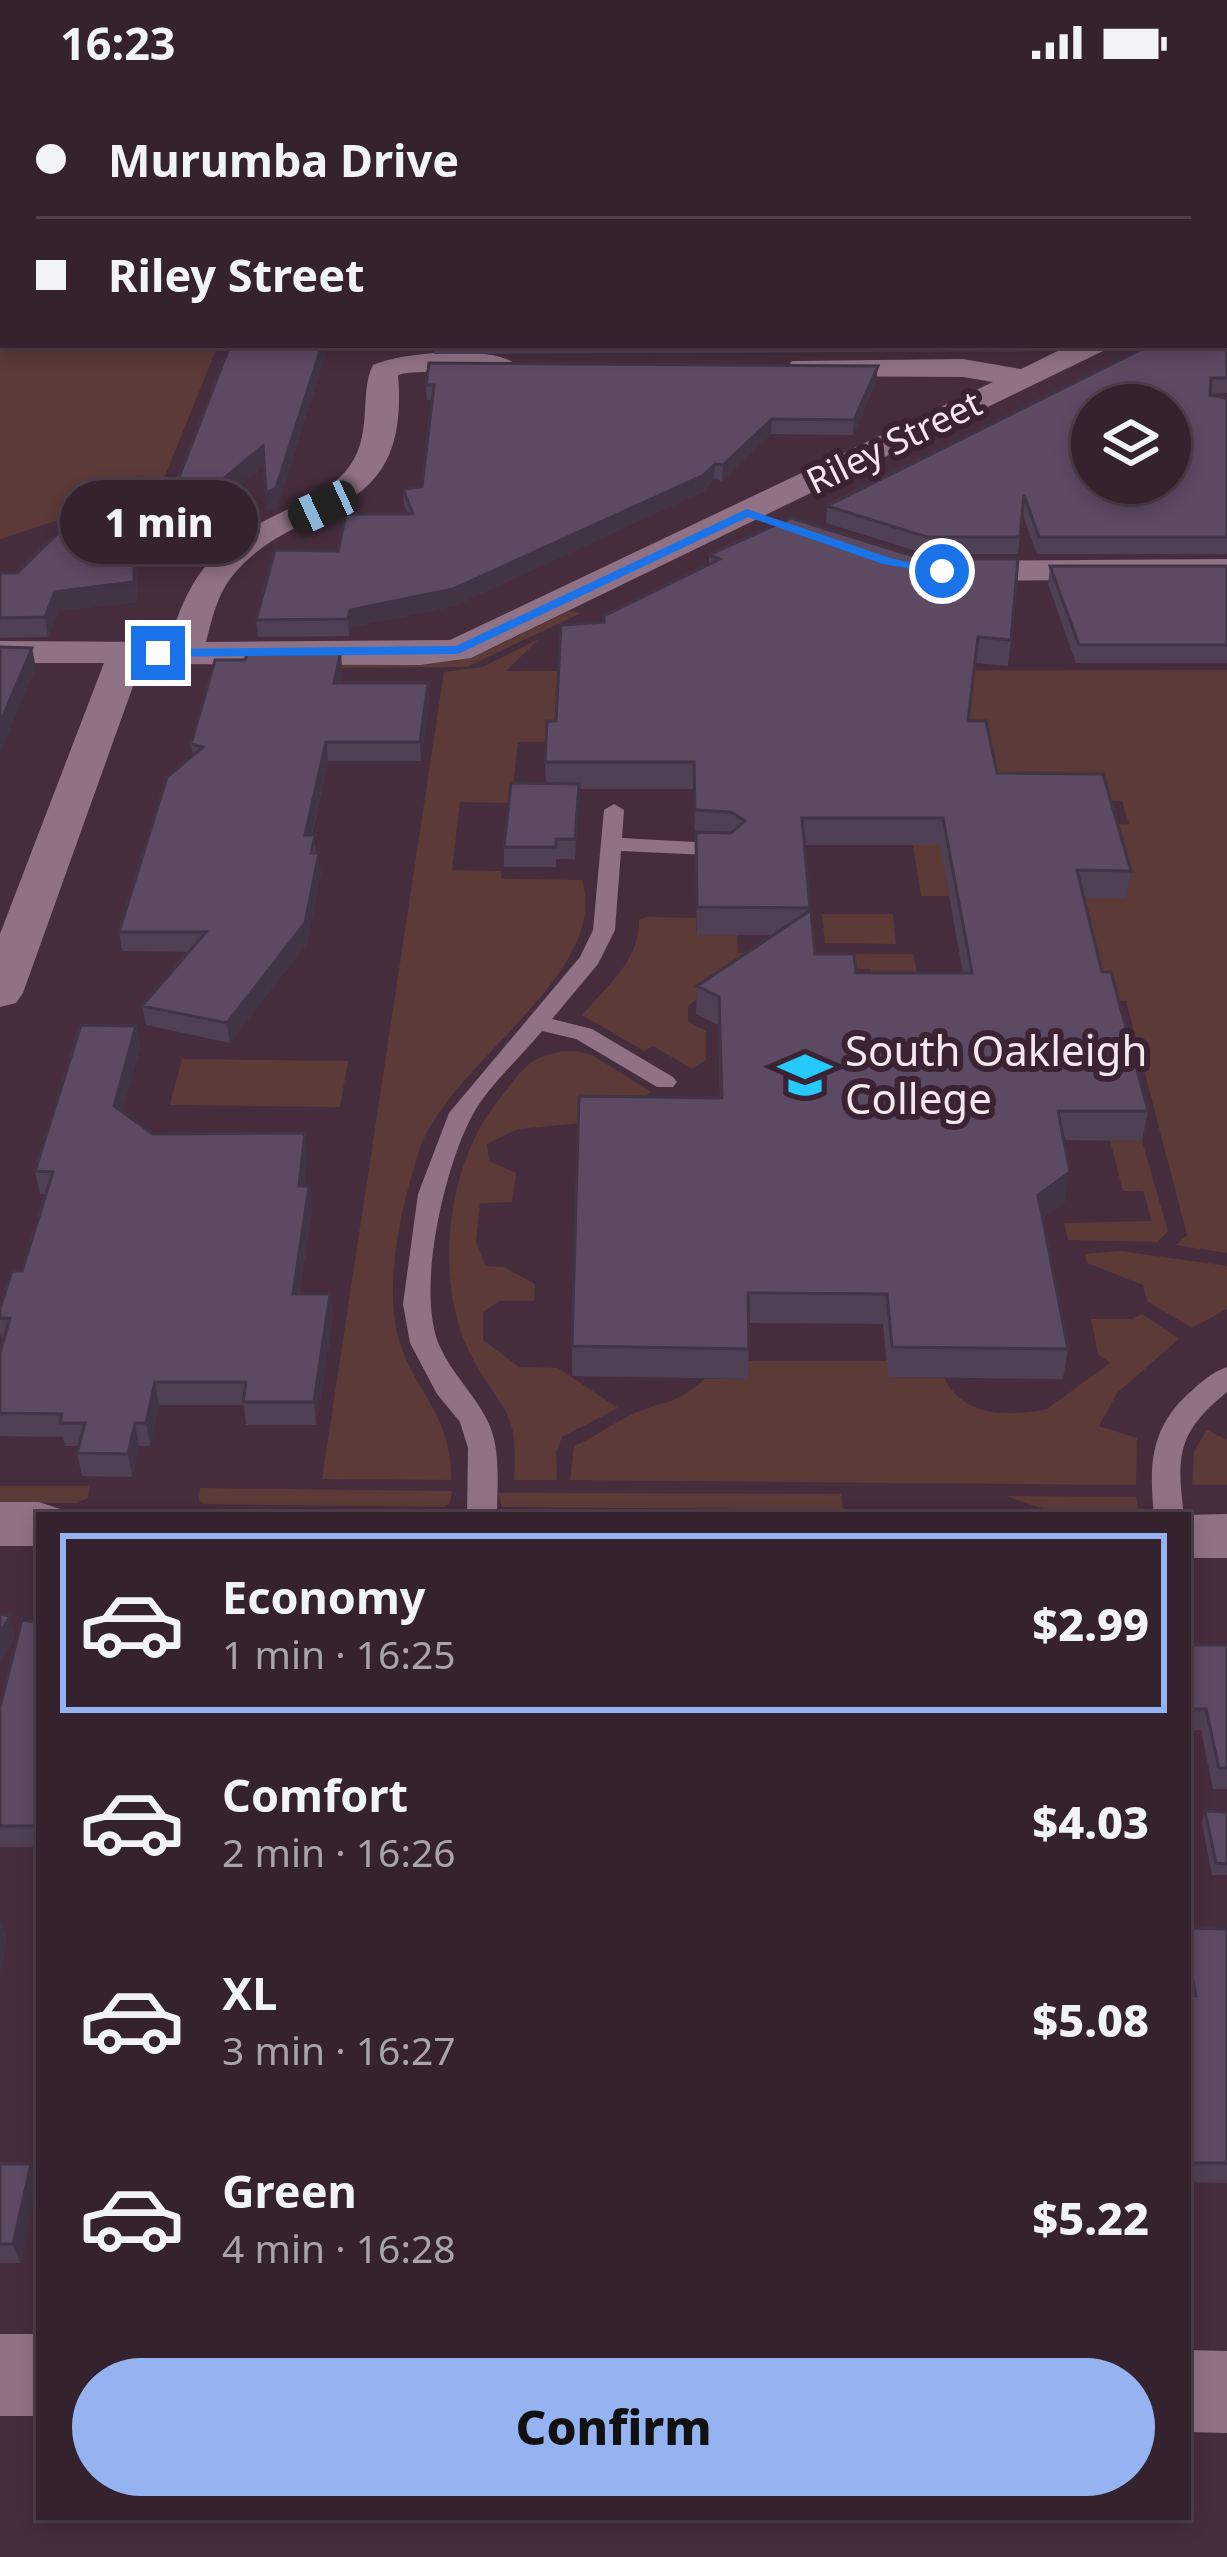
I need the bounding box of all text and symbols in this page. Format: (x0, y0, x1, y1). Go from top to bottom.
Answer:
text: 16:23 (60, 12, 176, 73)
text: Murumba Drive (108, 129, 459, 190)
text: Riley Street (108, 244, 365, 305)
street label: Riley Street (798, 378, 989, 505)
map controls (1071, 384, 1191, 504)
button: layers (1071, 384, 1191, 504)
car (283, 475, 363, 539)
callout: 1 min (59, 479, 257, 563)
text: 1 min (105, 495, 213, 548)
route start (915, 544, 969, 598)
route end (131, 626, 185, 680)
place label: South Oakleigh College (845, 1021, 1147, 1126)
school or university icon: South Oakleigh College (776, 1046, 834, 1104)
text: Economy (222, 1566, 426, 1627)
icon: car (78, 1569, 186, 1677)
text: $2.99 (1032, 1593, 1149, 1654)
text: 1 min · 16:25 (222, 1627, 456, 1680)
text: Comfort (222, 1764, 408, 1825)
icon: car (78, 1767, 186, 1875)
text: $4.03 (1032, 1791, 1149, 1852)
text: 2 min · 16:26 (222, 1825, 456, 1878)
text: XL (222, 1962, 277, 2023)
icon: car (78, 1965, 186, 2073)
text: $5.08 (1032, 1989, 1149, 2050)
text: 3 min · 16:27 (222, 2023, 456, 2076)
text: Green (222, 2160, 357, 2221)
icon: car (78, 2163, 186, 2271)
text: $5.22 (1032, 2187, 1149, 2248)
text: 4 min · 16:28 (222, 2221, 456, 2274)
button: Confirm (72, 2358, 1155, 2496)

